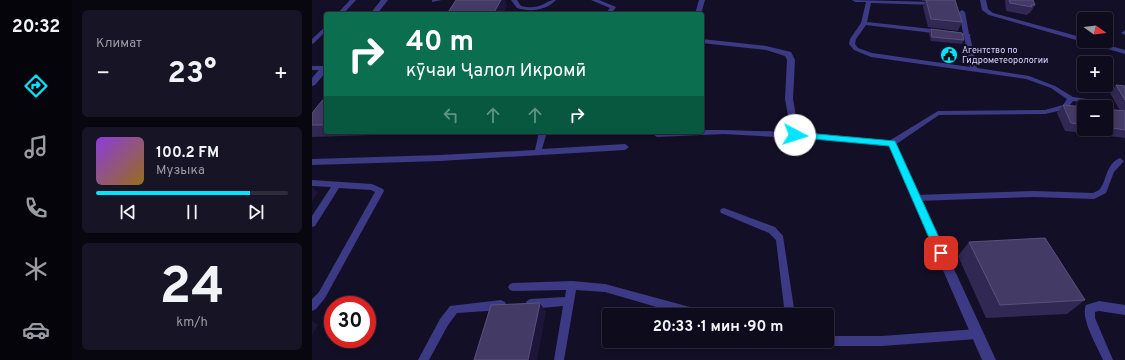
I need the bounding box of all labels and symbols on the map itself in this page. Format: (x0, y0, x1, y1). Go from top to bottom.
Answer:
north arrow (1077, 12, 1113, 48)
public building icon: Агентство по Гидрометеорологии (939, 45, 959, 65)
place label: Агентство по Гидрометеорологии (962, 45, 1048, 66)
position arrow (774, 114, 816, 156)
pin (924, 236, 958, 270)
speed limit sign: 30 (324, 296, 376, 348)

